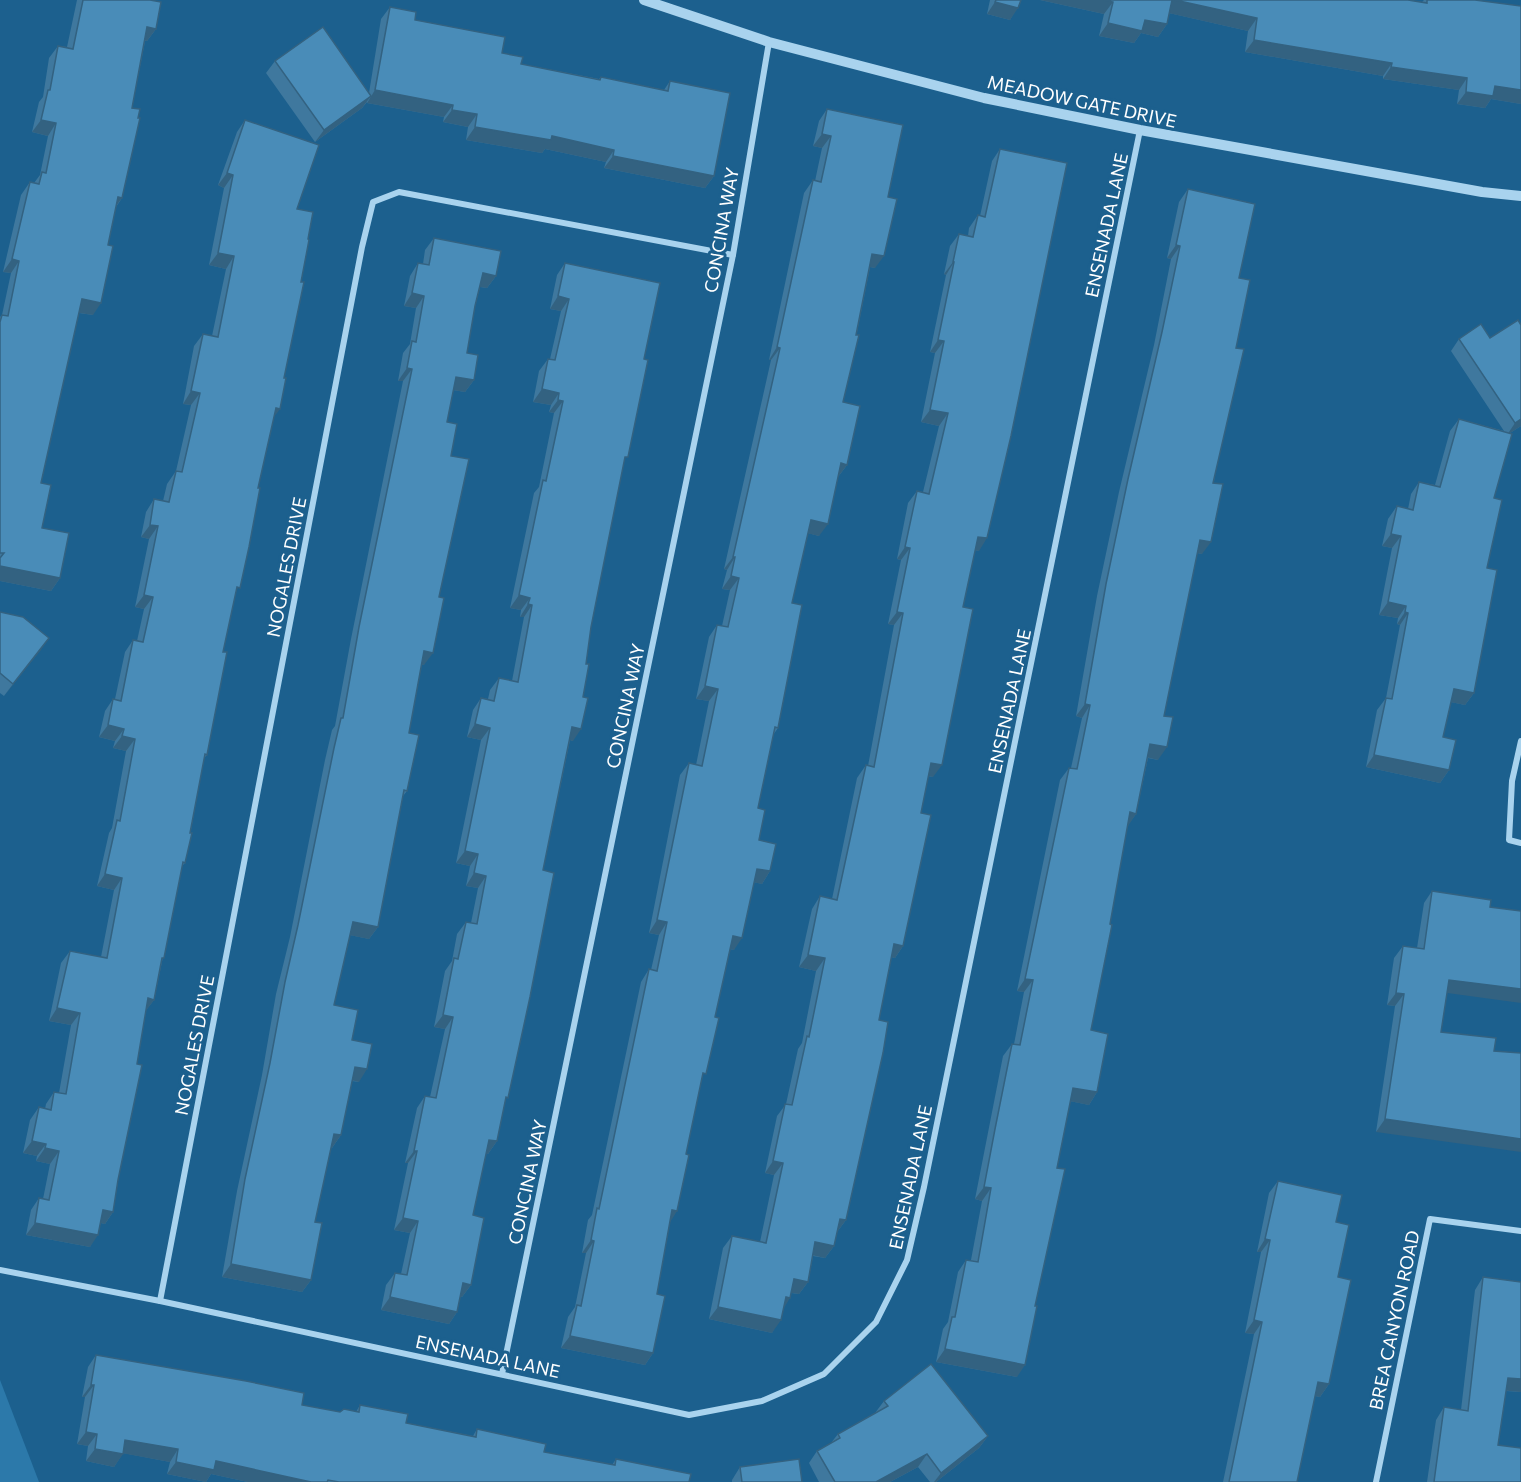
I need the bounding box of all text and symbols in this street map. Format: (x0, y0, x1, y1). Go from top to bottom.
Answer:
street label: MEADOW GATE DRIVE (985, 70, 1179, 132)
street label: ENSENADA LANE (1080, 151, 1132, 299)
street label: CONCINA WAY (699, 165, 743, 294)
street label: NOGALES DRIVE (262, 495, 310, 639)
street label: ENSENADA LANE (983, 627, 1035, 775)
street label: CONCINA WAY (601, 641, 649, 770)
street label: NOGALES DRIVE (170, 973, 218, 1117)
street label: ENSENADA LANE (884, 1103, 936, 1251)
street label: CONCINA WAY (503, 1117, 551, 1246)
street label: BREA CANYON ROAD (1364, 1228, 1424, 1412)
street label: ENSENADA LANE (414, 1330, 562, 1382)

